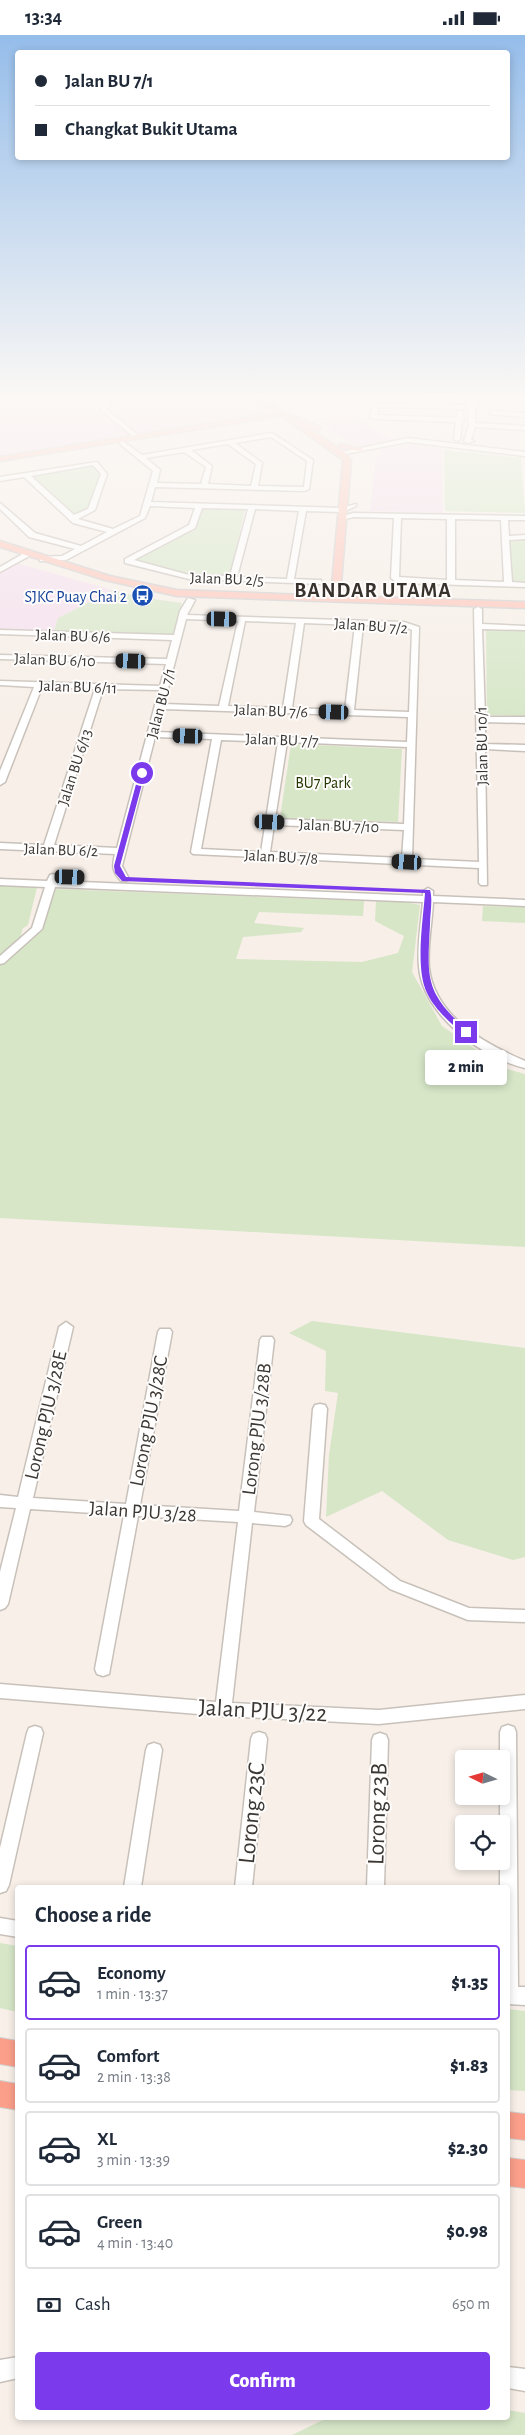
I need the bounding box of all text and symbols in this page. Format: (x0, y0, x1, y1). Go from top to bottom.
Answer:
text: 13:34 (25, 8, 62, 27)
text: Jalan BU 7/1 (65, 72, 154, 91)
text: Changkat Bukit Utama (65, 120, 238, 139)
street label: Jalan BU 2/5 (190, 570, 264, 588)
district label: BANDAR UTAMA (294, 580, 452, 601)
bus stop icon: SJKC Puay Chai 2 (131, 584, 155, 608)
place label: SJKC Puay Chai 2 (24, 589, 127, 606)
car (206, 611, 237, 627)
street label: Jalan BU 7/2 (334, 615, 408, 637)
street label: Jalan BU 6/6 (35, 627, 111, 645)
street label: Jalan BU 6/10 (14, 651, 96, 669)
car (115, 653, 146, 669)
street label: Jalan BU 7/1 (144, 666, 178, 740)
street label: Jalan BU 6/11 (38, 678, 117, 696)
street label: Jalan BU 7/6 (234, 702, 308, 720)
car (318, 704, 349, 720)
street label: Jalan BU 10/1 (473, 706, 491, 786)
street label: Jalan BU 6/13 (55, 727, 95, 808)
car (172, 728, 203, 744)
street label: Jalan BU 7/7 (245, 731, 319, 749)
route start (131, 762, 153, 784)
park label: BU7 Park (295, 775, 351, 791)
car (254, 814, 285, 830)
street label: Jalan BU 7/10 (298, 817, 380, 835)
street label: Jalan BU 6/2 (23, 841, 99, 859)
street label: Jalan BU 7/8 (243, 847, 318, 867)
car (391, 854, 422, 870)
car (54, 869, 85, 885)
route end (455, 1021, 477, 1043)
callout: 2 min (425, 1049, 507, 1085)
text: 2 min (448, 1059, 484, 1075)
street label: Lorong PJU 3/28E (21, 1348, 71, 1482)
street label: Lorong PJU 3/28C (127, 1354, 171, 1488)
street label: Lorong PJU 3/28B (239, 1362, 275, 1496)
street label: Jalan PJU 3/28 (89, 1498, 197, 1526)
street label: Jalan PJU 3/22 (198, 1696, 328, 1726)
north arrow (455, 1750, 510, 1805)
map controls (455, 1750, 510, 1870)
street label: Lorong 23C (235, 1761, 269, 1865)
street label: Lorong 23B (364, 1763, 392, 1866)
button: locate (455, 1815, 510, 1870)
text: Choose a ride (35, 1904, 151, 1926)
icon: car (37, 1960, 82, 2005)
text: Economy (97, 1964, 166, 1983)
text: $1.35 (451, 1973, 488, 1992)
text: 1 min · 13:37 (97, 1986, 168, 2002)
icon: car (37, 2043, 82, 2088)
text: Comfort (97, 2047, 159, 2066)
text: $1.83 (450, 2056, 488, 2075)
text: 2 min · 13:38 (97, 2069, 171, 2085)
icon: car (37, 2126, 82, 2171)
text: XL (97, 2130, 117, 2149)
text: $2.30 (448, 2139, 488, 2158)
text: 3 min · 13:39 (97, 2152, 170, 2168)
icon: car (37, 2209, 82, 2254)
text: Green (97, 2213, 143, 2232)
text: $0.98 (446, 2222, 488, 2241)
text: 4 min · 13:40 (97, 2235, 173, 2251)
icon: cash (35, 2291, 63, 2319)
text: Cash (75, 2295, 111, 2314)
text: 650 m (452, 2296, 490, 2312)
button: Confirm (35, 2352, 490, 2410)

